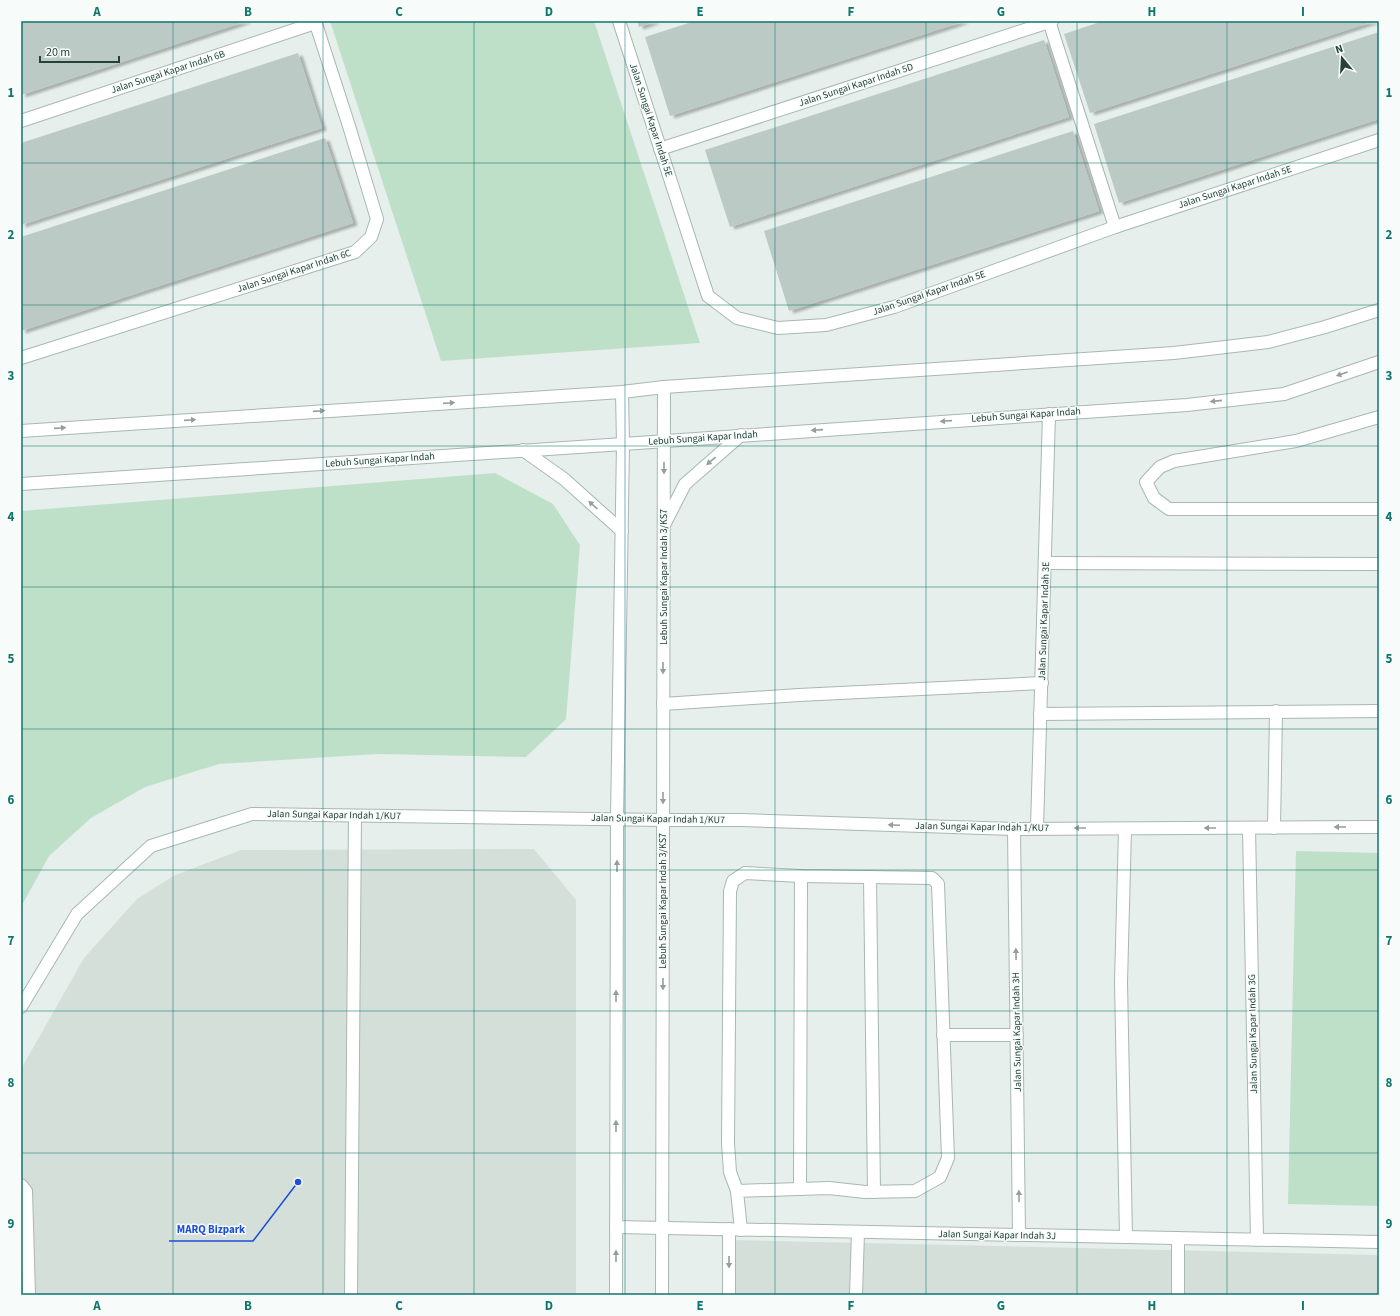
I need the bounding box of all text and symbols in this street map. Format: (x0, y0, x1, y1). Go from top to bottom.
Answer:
text: A (92, 3, 101, 21)
text: B (244, 3, 252, 21)
text: C (395, 3, 403, 21)
text: D (545, 3, 553, 21)
text: E (696, 3, 704, 21)
text: F (848, 3, 855, 21)
text: G (997, 3, 1005, 21)
text: H (1148, 3, 1156, 21)
text: I (1301, 3, 1305, 21)
scale bar (40, 38, 119, 64)
north arrow (1322, 38, 1362, 78)
text: N (1333, 41, 1345, 57)
text: 20 m (46, 44, 70, 61)
street label: Jalan Sungai Kapar Indah 6B (109, 47, 227, 97)
street label: Jalan Sungai Kapar Indah 5D (797, 60, 915, 110)
street label: Jalan Sungai Kapar Indah 5E (626, 61, 676, 179)
text: 1 (8, 84, 15, 102)
text: 1 (1386, 84, 1393, 102)
street label: Jalan Sungai Kapar Indah 5E (1176, 162, 1294, 212)
text: 2 (8, 226, 15, 244)
text: 2 (1386, 226, 1393, 244)
street label: Jalan Sungai Kapar Indah 6C (235, 246, 353, 296)
street label: Jalan Sungai Kapar Indah 5E (871, 267, 987, 319)
text: 3 (8, 367, 15, 385)
text: 3 (1386, 367, 1393, 385)
one-way arrow (1336, 371, 1348, 377)
one-way arrow (1210, 398, 1222, 405)
one-way arrow (443, 399, 455, 406)
street label: Lebuh Sungai Kapar Indah (971, 404, 1081, 426)
one-way arrow (313, 408, 325, 415)
one-way arrow (184, 416, 196, 423)
one-way arrow (940, 417, 952, 424)
one-way arrow (54, 425, 66, 432)
one-way arrow (811, 426, 823, 433)
street label: Lebuh Sungai Kapar Indah (648, 427, 758, 449)
street label: Lebuh Sungai Kapar Indah (325, 449, 435, 471)
one-way arrow (706, 456, 717, 465)
one-way arrow (661, 462, 667, 475)
one-way arrow (588, 500, 598, 510)
text: 4 (8, 508, 15, 526)
text: 4 (1386, 508, 1393, 526)
street label: Lebuh Sungai Kapar Indah 3/KS7 (657, 509, 671, 645)
street label: Jalan Sungai Kapar Indah 3E (1035, 561, 1053, 681)
text: 5 (8, 650, 15, 668)
text: 5 (1386, 650, 1393, 668)
one-way arrow (660, 662, 666, 675)
text: 6 (8, 791, 15, 809)
text: 6 (1386, 791, 1393, 809)
one-way arrow (660, 792, 666, 805)
street label: Jalan Sungai Kapar Indah 1/KU7 (267, 807, 401, 823)
street label: Jalan Sungai Kapar Indah 1/KU7 (591, 811, 725, 827)
street label: Jalan Sungai Kapar Indah 1/KU7 (915, 819, 1049, 835)
one-way arrow (887, 822, 900, 828)
one-way arrow (1333, 824, 1346, 830)
one-way arrow (1073, 825, 1086, 831)
one-way arrow (1203, 825, 1216, 831)
street label: Lebuh Sungai Kapar Indah 3/KS7 (656, 833, 670, 969)
one-way arrow (614, 859, 620, 872)
text: 7 (8, 932, 15, 950)
text: 7 (1386, 932, 1393, 950)
one-way arrow (1013, 947, 1019, 960)
street label: Jalan Sungai Kapar Indah 3H (1009, 972, 1025, 1092)
street label: Jalan Sungai Kapar Indah 3G (1245, 974, 1261, 1094)
one-way arrow (660, 978, 666, 991)
one-way arrow (613, 989, 619, 1002)
text: 8 (8, 1074, 15, 1092)
text: 8 (1386, 1074, 1393, 1092)
one-way arrow (613, 1119, 619, 1132)
one-way arrow (1016, 1189, 1022, 1202)
text: 9 (8, 1215, 15, 1233)
text: 9 (1386, 1215, 1393, 1233)
callout: MARQ Bizpark (169, 1218, 253, 1241)
text: MARQ Bizpark (177, 1222, 245, 1237)
street label: Jalan Sungai Kapar Indah 3J (938, 1227, 1056, 1243)
one-way arrow (613, 1249, 619, 1262)
one-way arrow (726, 1256, 732, 1269)
text: A (92, 1297, 101, 1315)
text: B (244, 1297, 252, 1315)
text: C (395, 1297, 403, 1315)
text: D (545, 1297, 553, 1315)
text: E (696, 1297, 704, 1315)
text: F (848, 1297, 855, 1315)
text: G (997, 1297, 1005, 1315)
text: H (1148, 1297, 1156, 1315)
text: I (1301, 1297, 1305, 1315)

